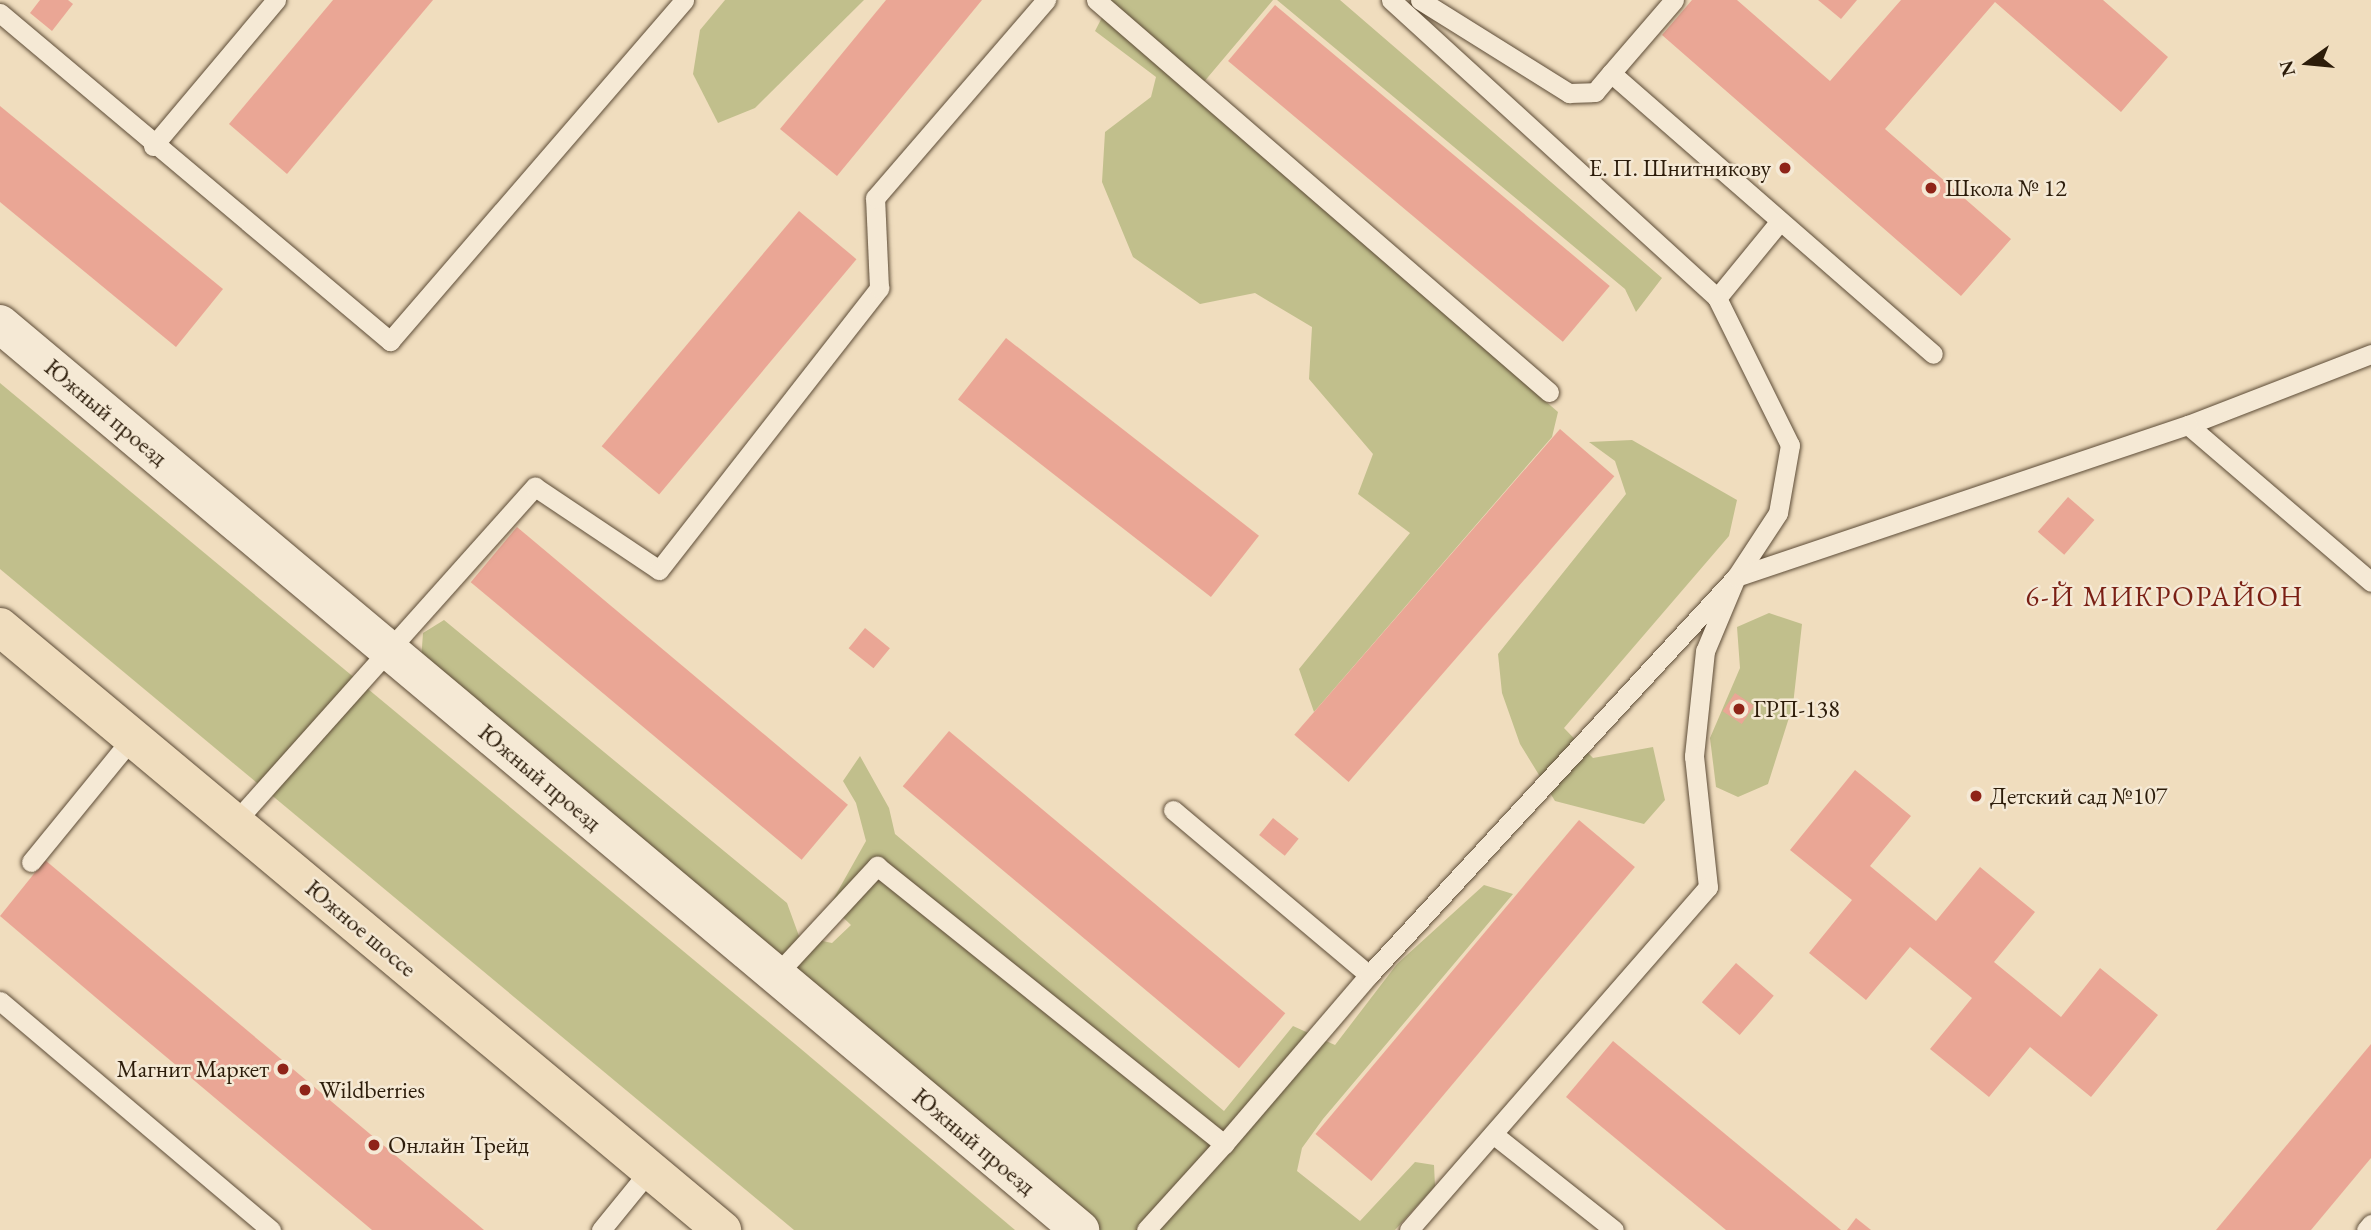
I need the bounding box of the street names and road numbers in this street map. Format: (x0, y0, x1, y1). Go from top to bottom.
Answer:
street label: Южный проезд (39, 352, 173, 472)
street label: Южный проезд (473, 717, 607, 837)
street label: Южное шоссе (299, 873, 423, 983)
street label: Южный проезд (907, 1081, 1041, 1201)

